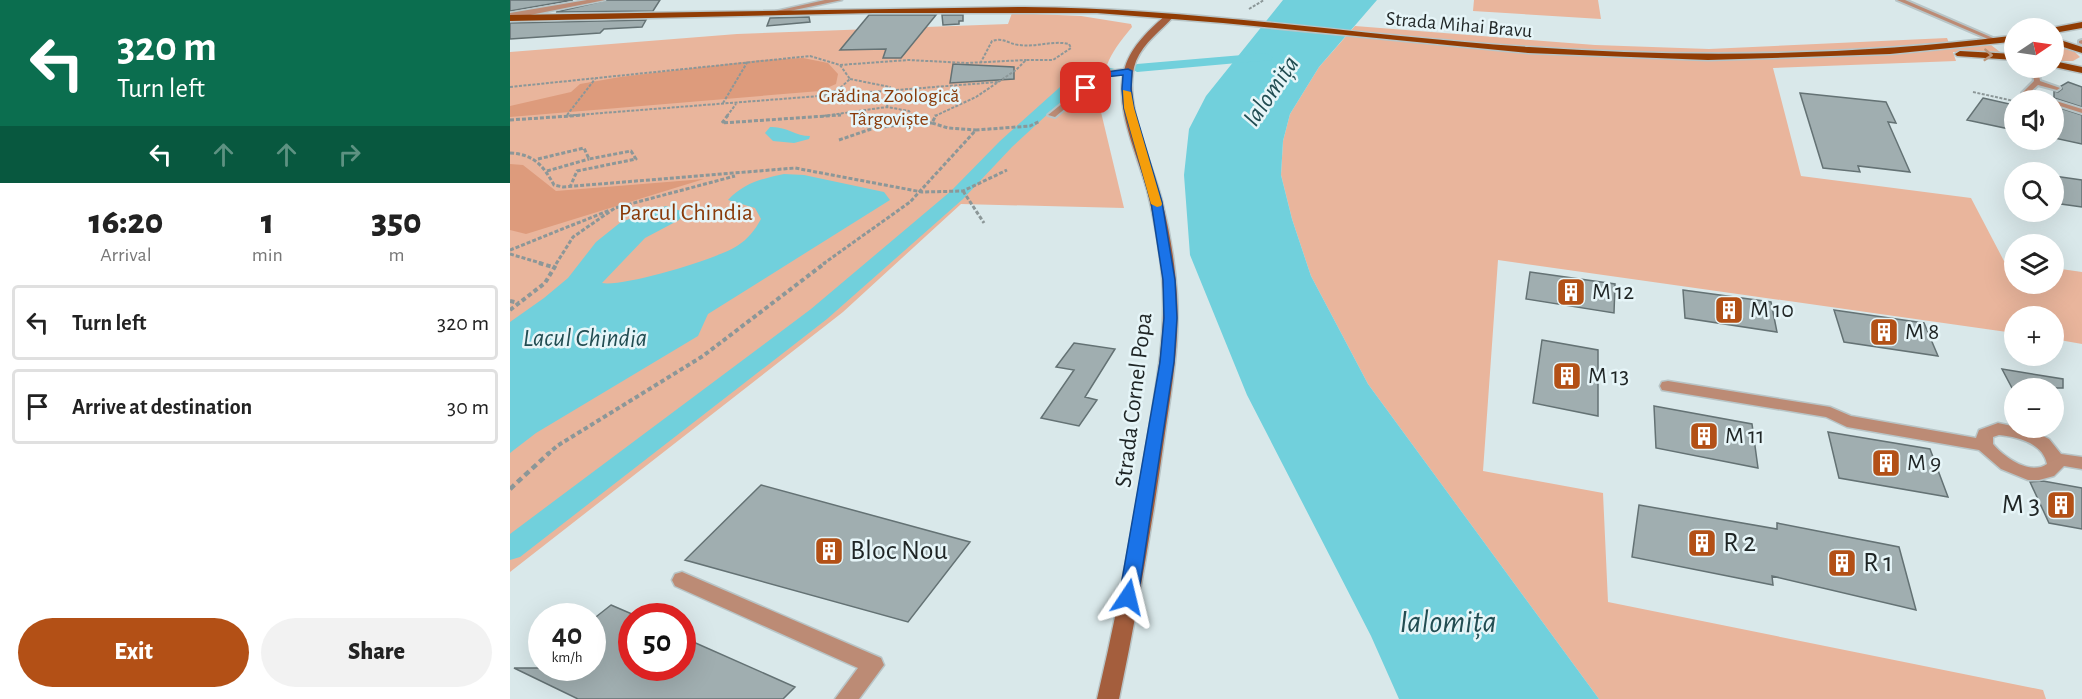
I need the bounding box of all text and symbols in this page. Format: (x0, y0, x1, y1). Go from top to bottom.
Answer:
street label: Strada Mihai Bravu (1385, 9, 1533, 41)
north arrow (2004, 18, 2064, 78)
map controls (2004, 18, 2064, 438)
icon: left (18, 24, 96, 102)
text: 320 m (117, 26, 217, 68)
one-way arrow (1984, 48, 1993, 61)
water label: Ialomița (1238, 51, 1305, 132)
pin (1060, 62, 1111, 113)
icon: arrive (1069, 71, 1102, 104)
text: Turn left (117, 75, 205, 102)
park label: Grădina Zoologică Târgoviște (819, 86, 959, 130)
button: sound (2004, 90, 2064, 150)
icon: left (144, 138, 177, 171)
icon: ahead (207, 138, 240, 171)
icon: ahead (270, 138, 303, 171)
icon: right (333, 138, 366, 171)
button: search (2004, 162, 2064, 222)
park label: Parcul Chindia (619, 201, 753, 225)
text: 16:20 (88, 204, 163, 240)
text: 1 (261, 204, 274, 240)
text: 350 (371, 204, 422, 240)
button: layers (2004, 234, 2064, 294)
text: Arrival (100, 245, 152, 265)
text: min (252, 245, 283, 265)
text: m (388, 245, 404, 265)
building icon: M 12 (1555, 276, 1587, 308)
place label: M 12 (1592, 280, 1634, 304)
building icon: M 10 (1713, 294, 1745, 326)
place label: M 10 (1750, 298, 1794, 322)
icon: left (21, 306, 54, 339)
button: + (2004, 306, 2064, 366)
street label: Strada Cornel Popa (1111, 311, 1157, 489)
text: Turn left (72, 312, 146, 334)
text: 320 m (437, 312, 489, 334)
building icon: M 8 (1868, 316, 1900, 348)
place label: M 8 (1905, 320, 1939, 344)
water label: Lacul Chindia (523, 325, 647, 351)
building icon: M 13 (1551, 360, 1583, 392)
place label: M 13 (1588, 364, 1629, 388)
button: − (2004, 378, 2064, 438)
icon: arrive (21, 390, 54, 423)
text: Arrive at destination (72, 396, 252, 418)
text: 30 m (447, 396, 489, 418)
building icon: M 11 (1688, 420, 1720, 452)
place label: M 11 (1725, 424, 1764, 448)
building icon: M 9 (1870, 447, 1902, 479)
place label: M 9 (1907, 451, 1941, 475)
building icon: M 3 (2045, 489, 2077, 521)
place label: M 3 (2002, 491, 2040, 519)
building icon: R 2 (1686, 527, 1718, 559)
place label: R 2 (1723, 529, 1756, 557)
building icon: Bloc Nou (813, 535, 845, 567)
place label: Bloc Nou (850, 537, 948, 565)
building icon: R 1 (1826, 547, 1858, 579)
place label: R 1 (1863, 549, 1893, 577)
position arrow (1096, 565, 1160, 629)
speed limit sign: 50 (618, 603, 696, 681)
water label: Ialomița (1400, 606, 1496, 640)
button: Exit (18, 618, 249, 687)
button: Share (261, 618, 492, 687)
text: 40 (552, 620, 582, 650)
text: km/h (552, 650, 582, 665)

